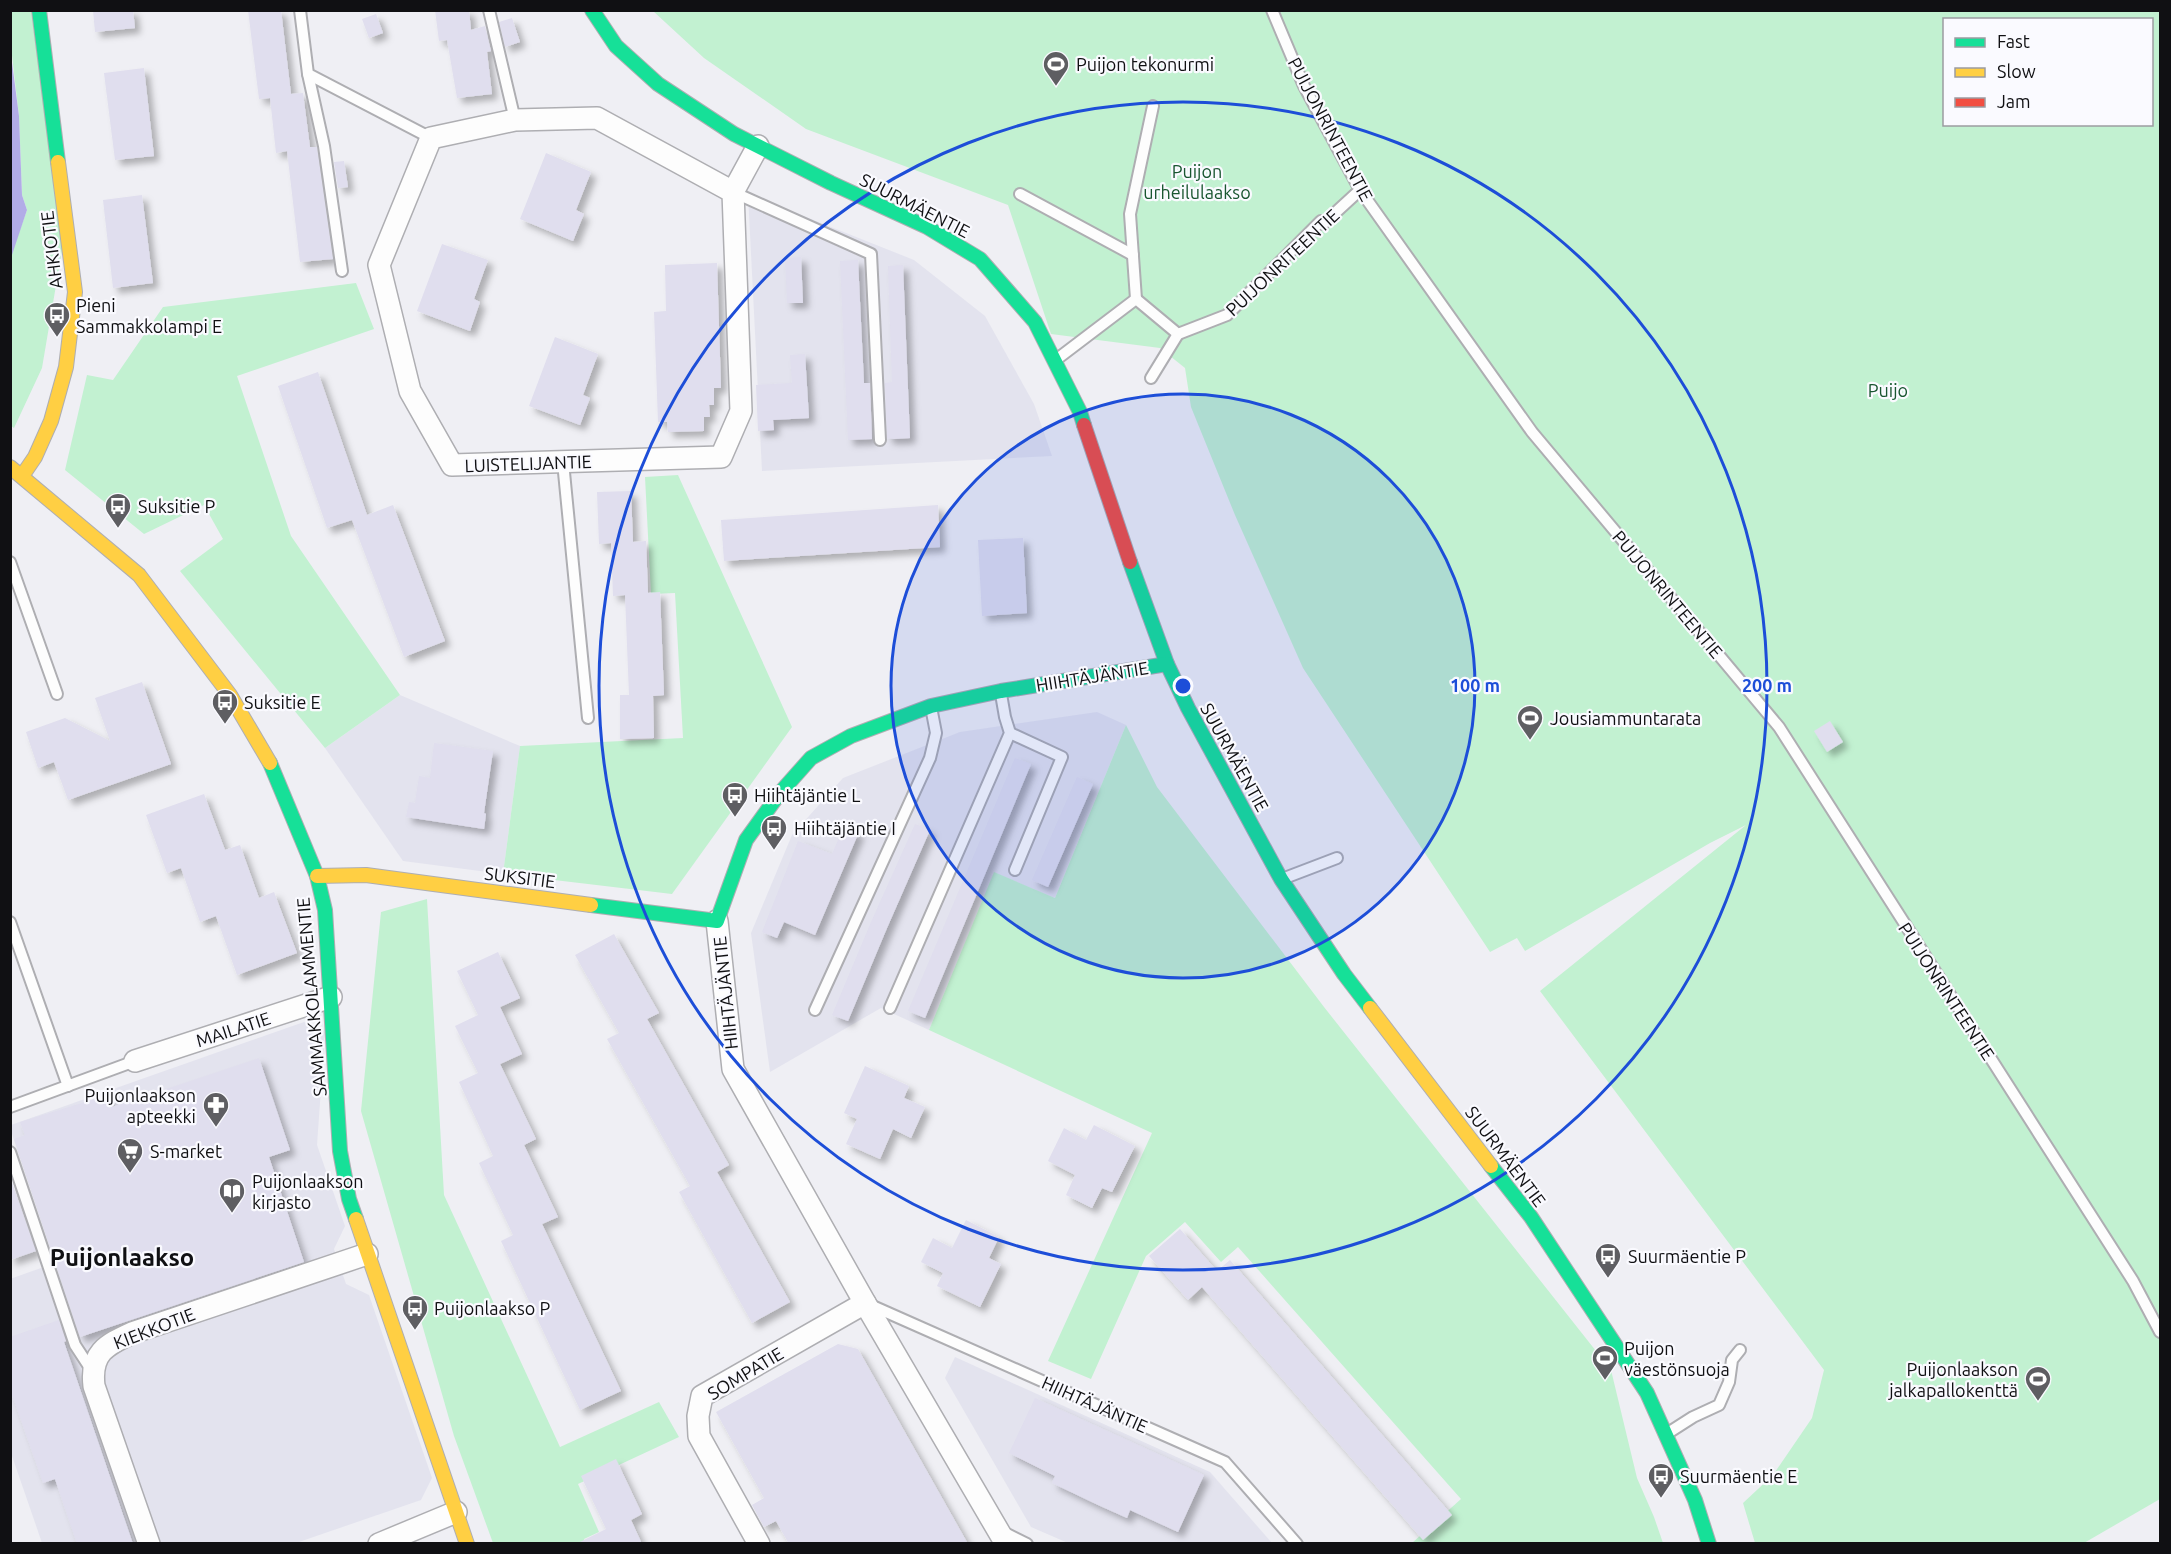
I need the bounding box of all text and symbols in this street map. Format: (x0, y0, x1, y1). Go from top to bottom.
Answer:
legend (1943, 18, 2153, 126)
text: Fast (1997, 31, 2030, 51)
sports icon: Puijon tekonurmi (1041, 49, 1071, 87)
place label: Puijon tekonurmi (1076, 54, 1214, 74)
street label: PUIJONRINTEENTIE (1285, 54, 1377, 204)
text: Slow (1997, 61, 2036, 81)
text: Jam (1997, 91, 2031, 111)
park label: Puijon urheilulaakso (1143, 161, 1251, 202)
street label: SUURMÄENTIE (857, 169, 973, 241)
street label: PUIJONRITEENTIE (1221, 205, 1343, 319)
street label: AHKIOTIE (36, 210, 66, 290)
place label: Pieni Sammakkolampi E (76, 295, 222, 336)
bus stop icon: Pieni Sammakkolampi E (42, 300, 72, 338)
park label: Puijo (1868, 380, 1908, 400)
street label: LUISTELIJANTIE (464, 451, 592, 475)
bus stop icon: Suksitie P (103, 491, 133, 529)
place label: Suksitie P (138, 496, 215, 516)
street label: PUIJONRINTEENTIE (1609, 526, 1727, 662)
street label: HIIHTÄJÄNTIE (1034, 657, 1150, 695)
text: 100 m (1450, 675, 1500, 695)
text: 200 m (1742, 675, 1792, 695)
centre of rings (1173, 676, 1193, 696)
bus stop icon: Suksitie E (210, 687, 240, 725)
place label: Suksitie E (244, 692, 321, 712)
street label: SUURMÄENTIE (1197, 700, 1273, 814)
sports icon: Jousiammuntarata (1515, 703, 1545, 741)
place label: Jousiammuntarata (1550, 708, 1701, 728)
bus stop icon: Hiihtäjäntie L (720, 780, 750, 818)
place label: Hiihtäjäntie L (754, 785, 860, 805)
bus stop icon: Hiihtäjäntie I (759, 813, 789, 851)
place label: Hiihtäjäntie I (794, 818, 896, 838)
street label: SUKSITIE (483, 863, 557, 891)
street label: SAMMAKKOLAMMENTIE (292, 897, 330, 1097)
street label: PUIJONRINTEENTIE (1895, 919, 1999, 1063)
street label: HIIHTÄJÄNTIE (709, 935, 741, 1051)
street label: MAILATIE (193, 1008, 273, 1050)
place label: Puijonlaakson apteekki (84, 1085, 196, 1126)
pharmacy icon: Puijonlaakson apteekki (201, 1090, 231, 1128)
street label: SUURMÄENTIE (1462, 1102, 1550, 1210)
supermarket icon: S-market (115, 1136, 145, 1174)
place label: S-market (150, 1141, 222, 1161)
place label: Puijonlaakson kirjasto (252, 1171, 364, 1212)
library icon: Puijonlaakson kirjasto (217, 1176, 247, 1214)
bus stop icon: Suurmäentie P (1593, 1241, 1623, 1279)
district label: Puijonlaakso (50, 1244, 194, 1271)
place label: Suurmäentie P (1628, 1246, 1746, 1266)
bus stop icon: Puijonlaakso P (400, 1293, 430, 1331)
place label: Puijonlaakso P (434, 1298, 550, 1318)
street label: KIEKKOTIE (111, 1303, 197, 1353)
place label: Puijon väestönsuoja (1624, 1338, 1730, 1379)
street label: SOMPATIE (704, 1343, 786, 1403)
sports icon: Puijon väestönsuoja (1590, 1343, 1620, 1381)
place label: Puijonlaakson jalkapallokenttä (1887, 1359, 2018, 1400)
sports icon: Puijonlaakson jalkapallokenttä (2023, 1364, 2053, 1402)
street label: HIIHTÄJÄNTIE (1039, 1372, 1151, 1436)
bus stop icon: Suurmäentie E (1646, 1461, 1676, 1499)
place label: Suurmäentie E (1680, 1466, 1797, 1486)

